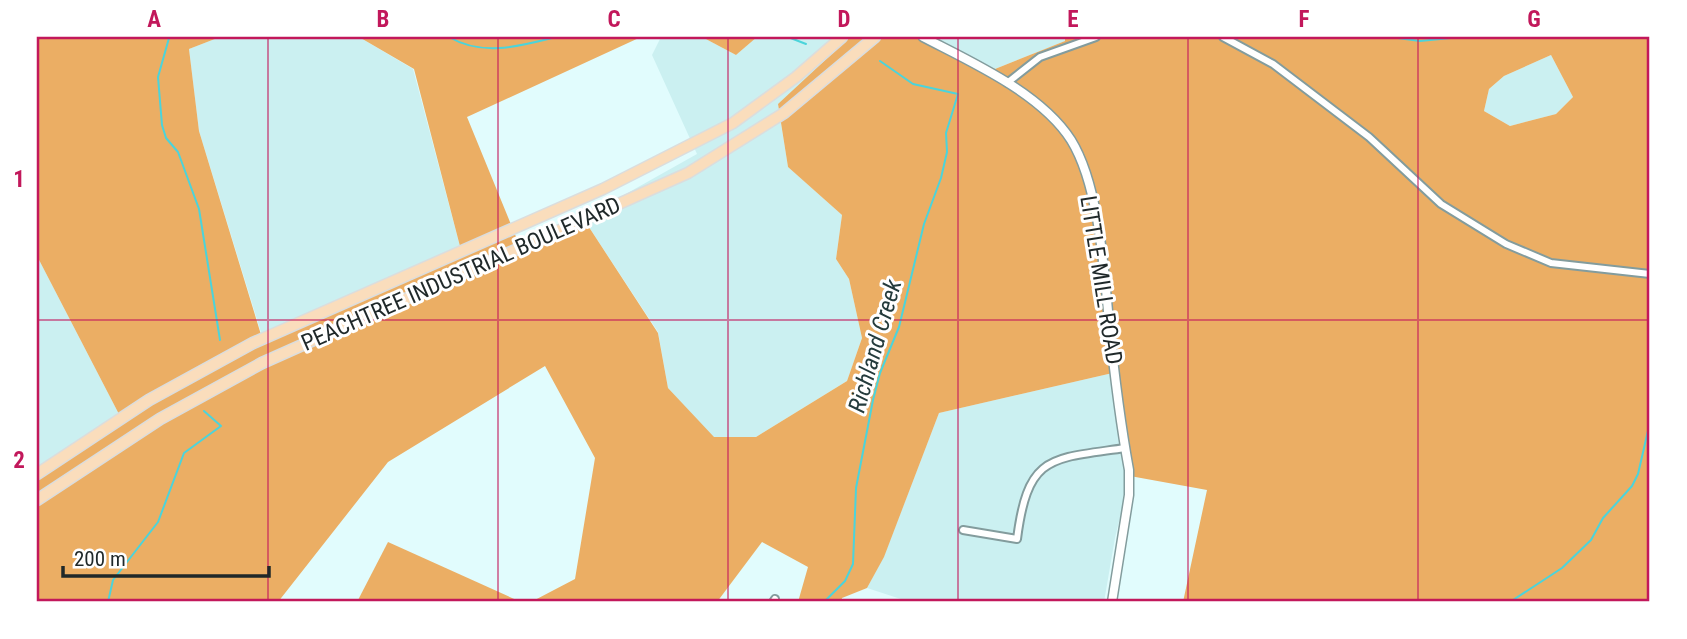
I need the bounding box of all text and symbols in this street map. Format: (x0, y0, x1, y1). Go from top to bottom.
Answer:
text: A (147, 6, 161, 33)
text: B (377, 6, 389, 33)
text: C (607, 6, 621, 33)
text: D (838, 6, 851, 33)
text: E (1067, 6, 1079, 33)
text: F (1299, 6, 1310, 33)
text: G (1527, 6, 1541, 33)
text: 1 (13, 166, 25, 193)
street label: PEACHTREE INDUSTRIAL BOULEVARD (297, 191, 625, 357)
street label: LITTLE MILL ROAD (1074, 194, 1128, 366)
water label: Richland Creek (843, 276, 907, 416)
text: 2 (13, 447, 25, 474)
scale bar (63, 534, 270, 578)
text: 200 m (74, 547, 126, 571)

